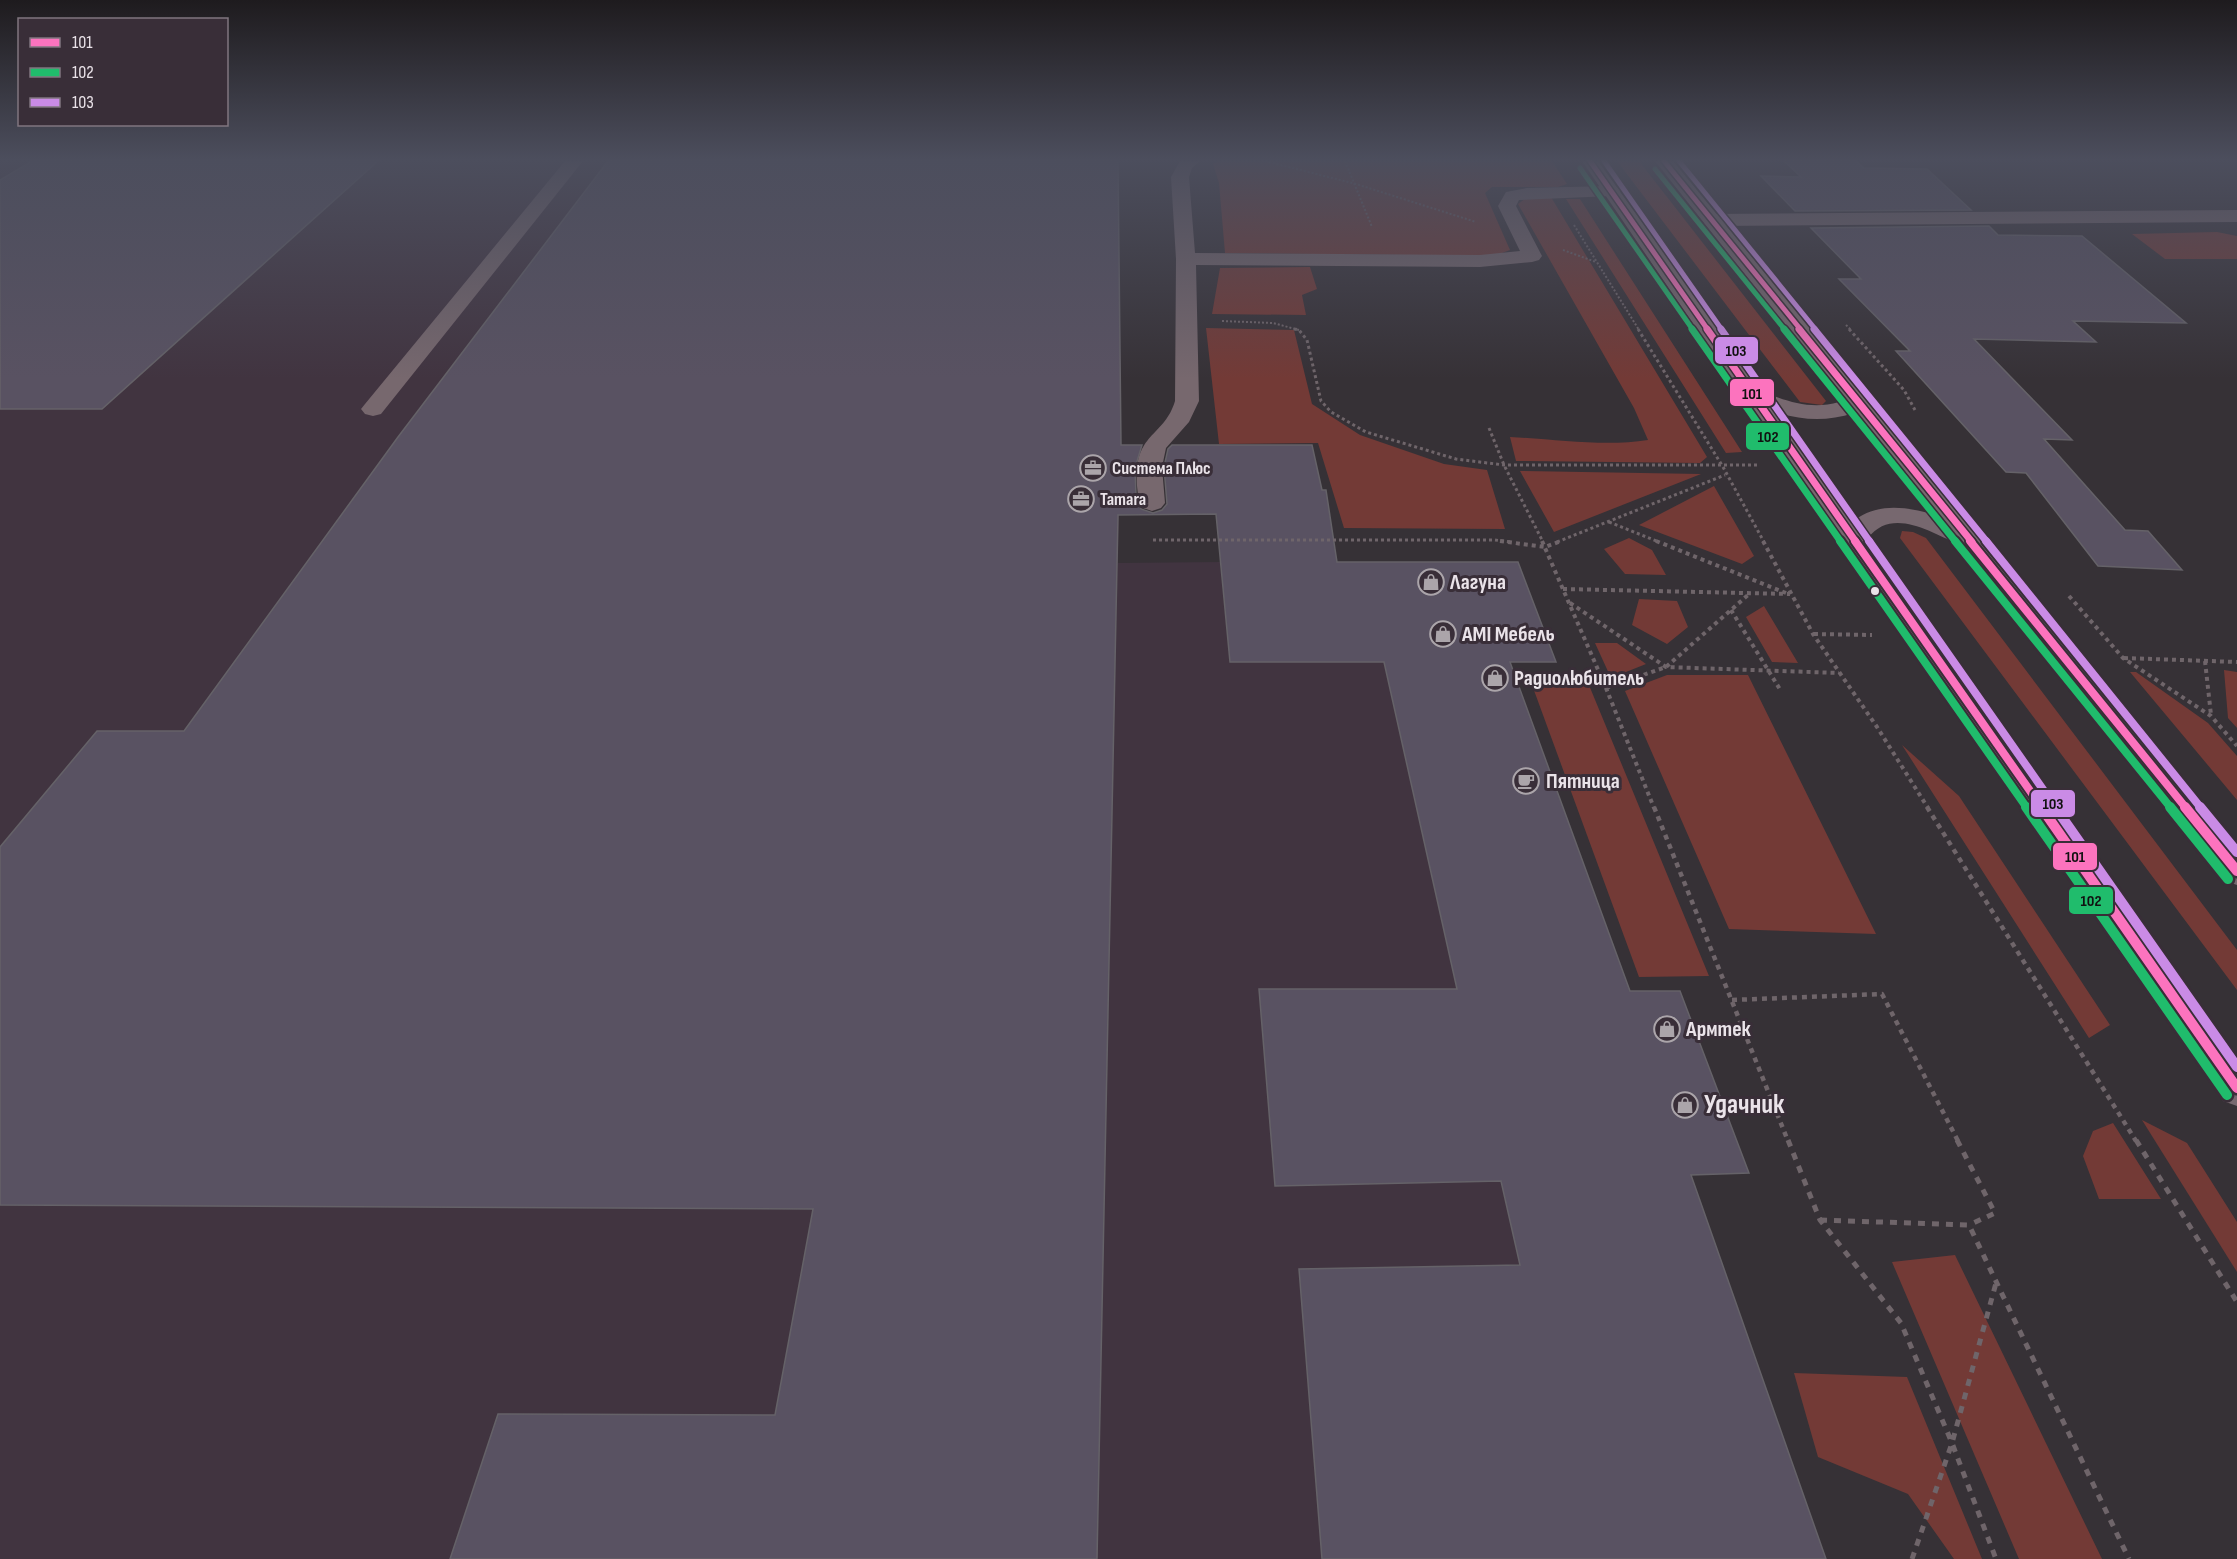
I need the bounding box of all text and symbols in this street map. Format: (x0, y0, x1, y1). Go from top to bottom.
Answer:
legend (18, 18, 228, 126)
text: 101 (72, 32, 93, 53)
text: 102 (72, 62, 94, 83)
text: 103 (72, 92, 94, 113)
line badge: 103 (1714, 336, 1759, 365)
text: 103 (1725, 342, 1747, 361)
line badge: 101 (1729, 378, 1775, 407)
text: 101 (1742, 385, 1763, 404)
line badge: 102 (1745, 422, 1790, 451)
text: 102 (1758, 428, 1778, 447)
office icon: Система Плюс (1078, 453, 1108, 483)
place label: Система Плюс (1112, 458, 1211, 479)
office icon: Tamara (1066, 484, 1096, 514)
place label: Tamara (1100, 489, 1146, 510)
shop icon: Лагуна (1416, 567, 1446, 597)
place label: Лагуна (1449, 569, 1506, 596)
unlabelled marker (1869, 585, 1881, 597)
shop icon: AMI Мебель (1428, 619, 1458, 649)
place label: AMI Мебель (1461, 621, 1555, 648)
shop icon: Радиолюбитель (1480, 663, 1510, 693)
place label: Радиолюбитель (1514, 665, 1644, 692)
cafe icon: Пятница (1511, 766, 1541, 796)
place label: Пятница (1546, 768, 1620, 795)
line badge: 103 (2030, 789, 2076, 818)
text: 103 (2042, 795, 2064, 814)
line badge: 101 (2052, 842, 2098, 871)
text: 101 (2065, 848, 2086, 867)
line badge: 102 (2068, 886, 2114, 915)
text: 102 (2081, 892, 2101, 911)
shop icon: Армтек (1652, 1014, 1682, 1044)
place label: Армтек (1685, 1016, 1752, 1043)
place label: Удачник (1704, 1089, 1785, 1121)
shop icon: Удачник (1670, 1090, 1700, 1120)

